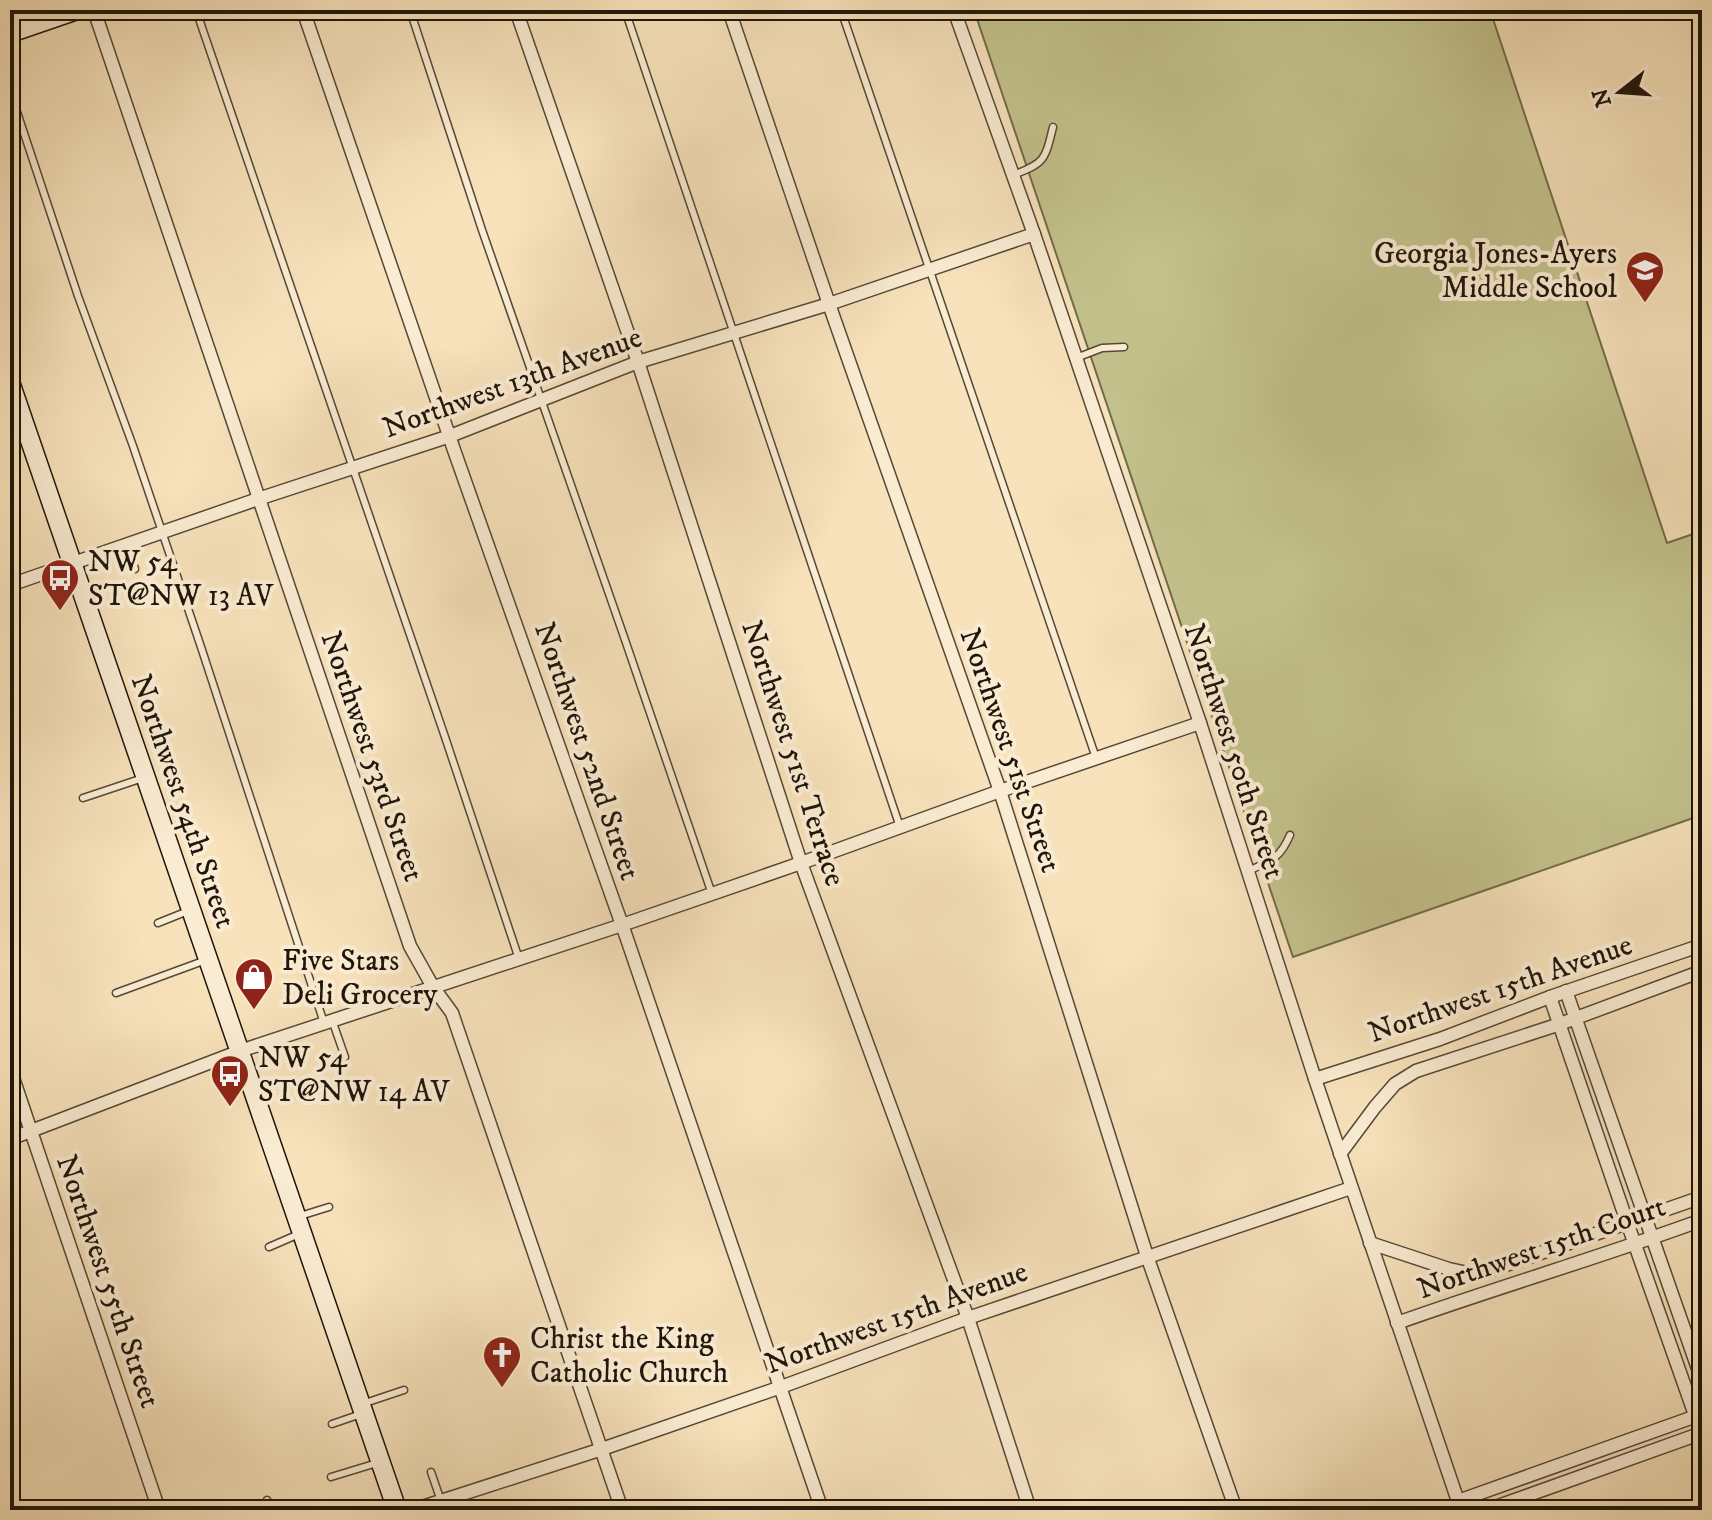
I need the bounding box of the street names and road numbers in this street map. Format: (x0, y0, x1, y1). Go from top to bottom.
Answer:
street label: Northwest 13th Avenue (378, 319, 647, 447)
street label: Northwest 51st Terrace (732, 616, 853, 891)
street label: Northwest 52nd Street (525, 618, 648, 885)
street label: Northwest 50th Street (1175, 619, 1292, 884)
street label: Northwest 51st Street (951, 624, 1069, 877)
street label: Northwest 53rd Street (311, 627, 432, 886)
street label: Northwest 54th Street (122, 670, 243, 933)
street label: Northwest 15th Avenue (1364, 927, 1637, 1052)
street label: Northwest 55th Street (47, 1150, 168, 1413)
street label: Northwest 15th Court (1413, 1189, 1670, 1308)
street label: Northwest 15th Avenue (760, 1254, 1033, 1383)

